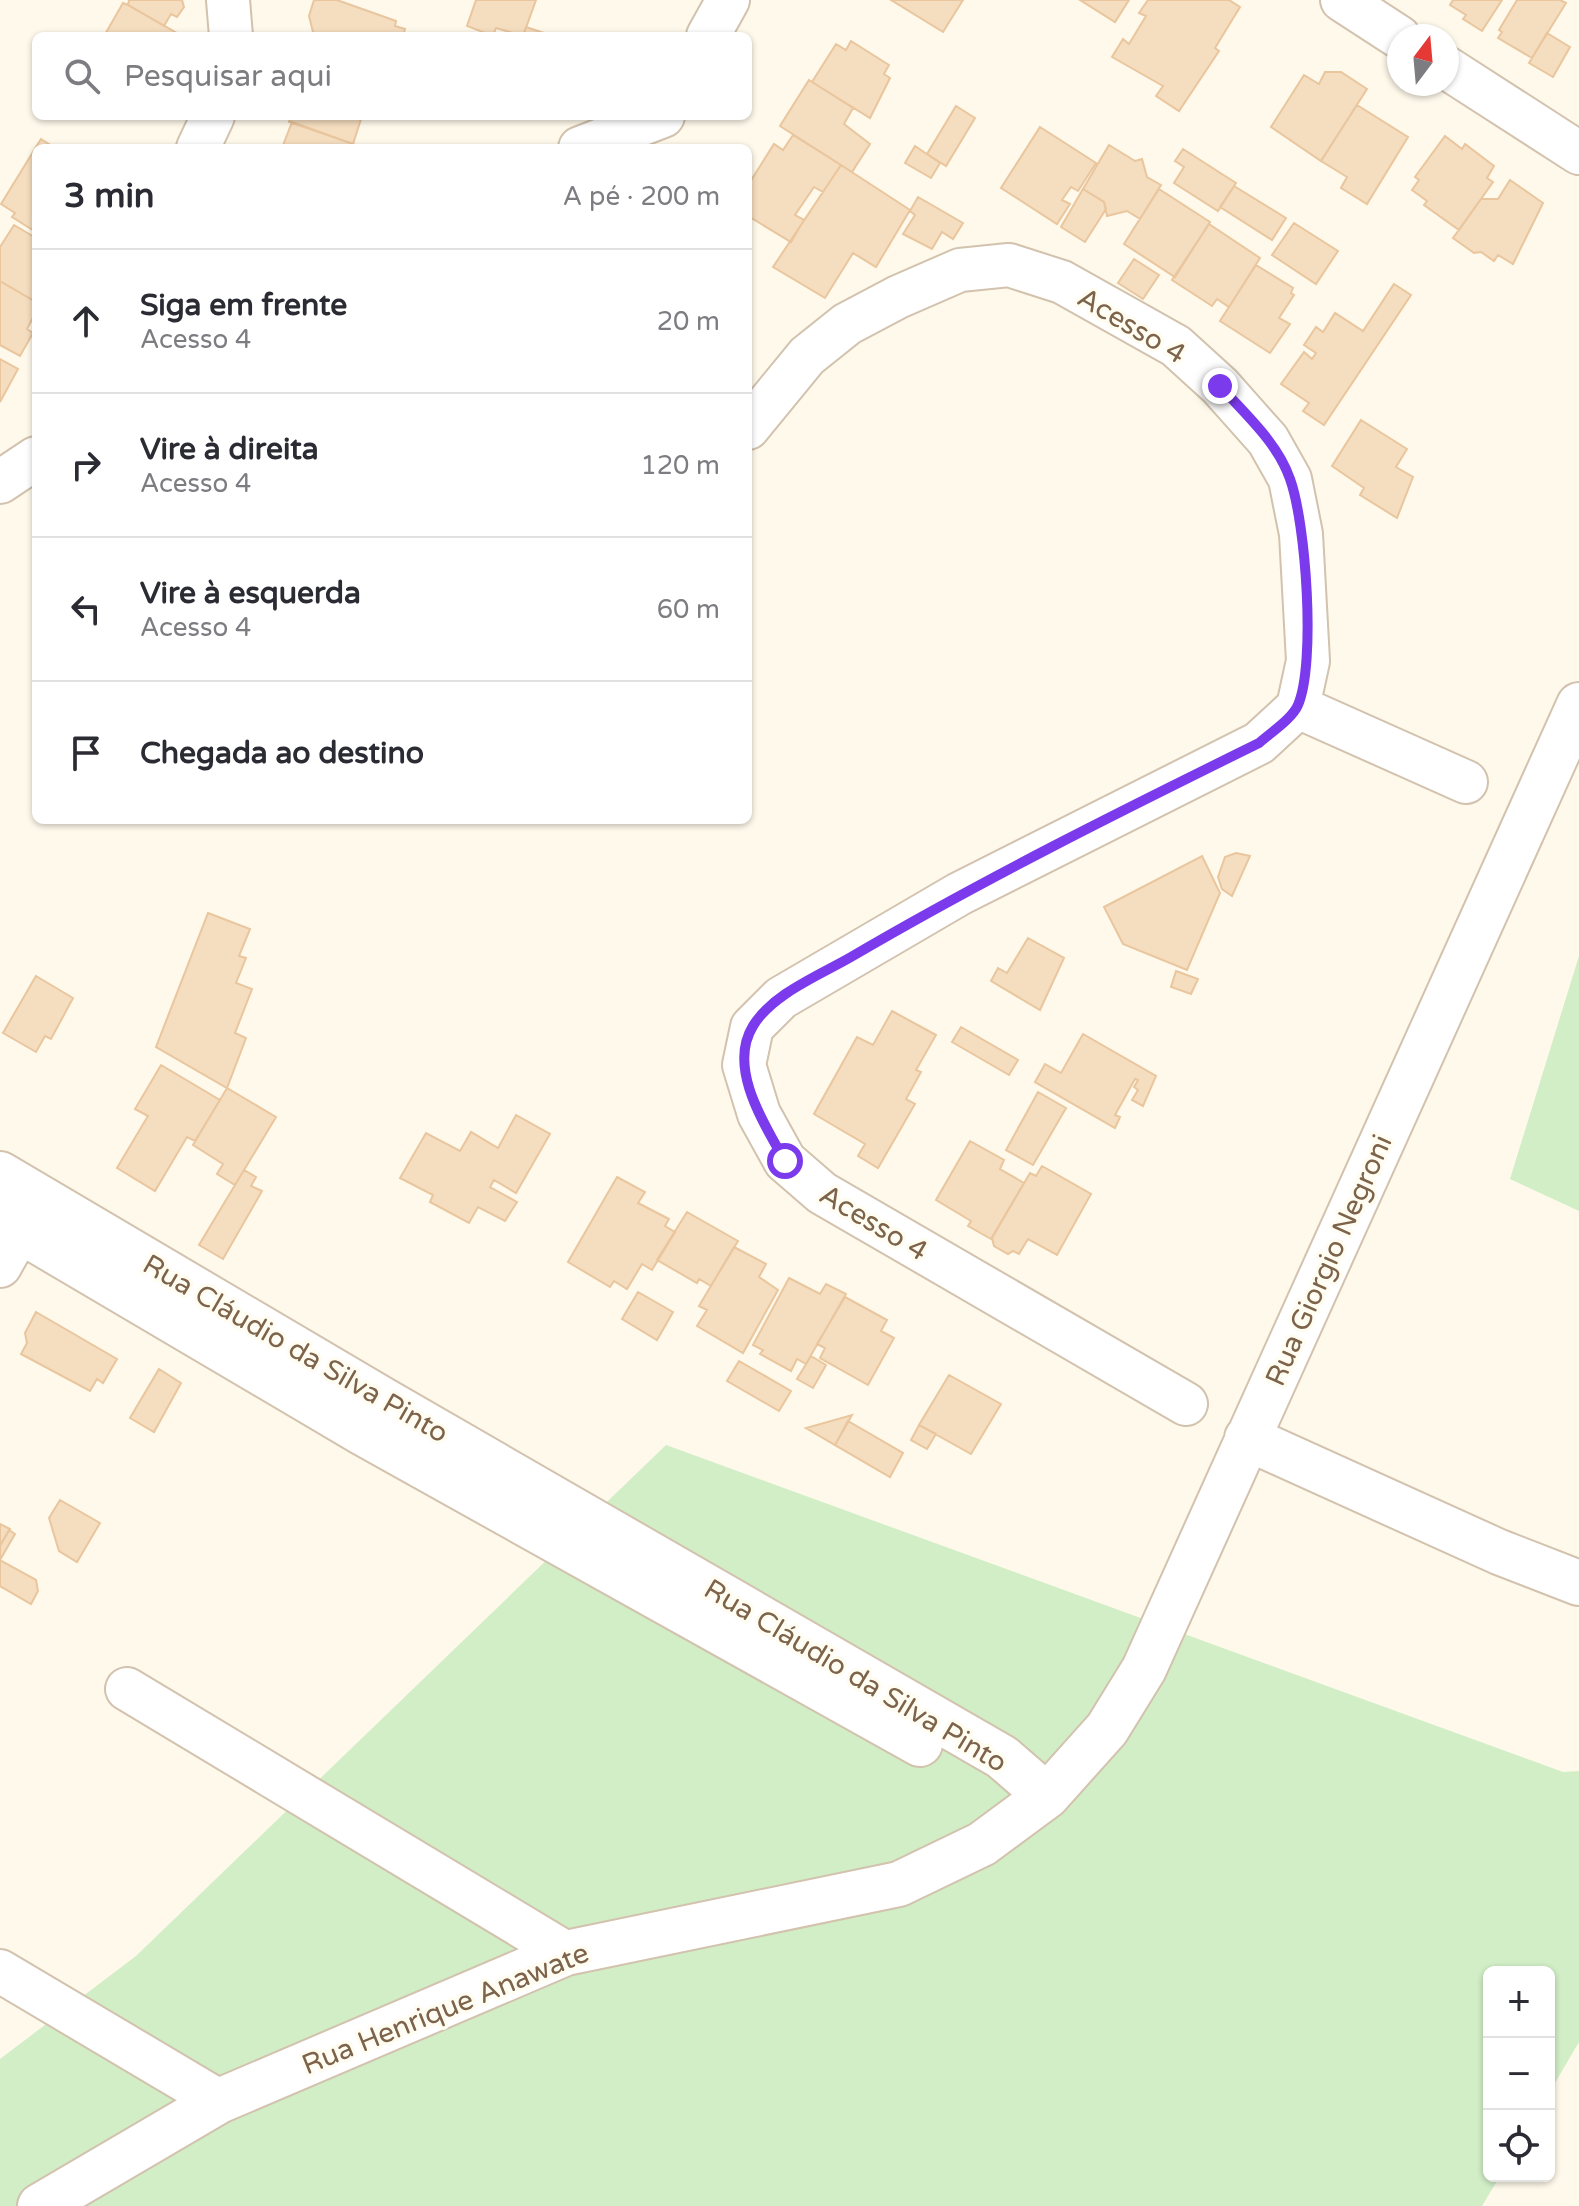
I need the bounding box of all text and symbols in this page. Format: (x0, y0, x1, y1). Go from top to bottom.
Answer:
north arrow (1387, 24, 1459, 96)
search box (32, 32, 752, 120)
icon: search (60, 54, 104, 98)
text: Pesquisar aqui (124, 58, 332, 95)
text: 3 min (64, 176, 155, 217)
text: A pé · 200 m (563, 181, 720, 212)
street label: Acesso 4 (1071, 280, 1192, 371)
text: Siga em frente (140, 287, 347, 324)
icon: ahead (64, 299, 108, 343)
text: 20 m (657, 306, 720, 337)
text: Acesso 4 (140, 324, 251, 355)
route end (1202, 368, 1238, 404)
text: Vire à direita (140, 431, 319, 468)
icon: right (64, 443, 108, 487)
text: 120 m (640, 450, 720, 481)
text: Acesso 4 (140, 468, 251, 499)
text: Vire à esquerda (140, 575, 361, 612)
icon: left (64, 587, 108, 631)
text: 60 m (657, 594, 720, 625)
text: Acesso 4 (140, 612, 251, 643)
icon: arrive (64, 731, 108, 775)
text: Chegada ao destino (140, 735, 424, 772)
street label: Rua Giorgio Negroni (1258, 1130, 1400, 1391)
route start (767, 1143, 803, 1179)
street label: Acesso 4 (813, 1177, 934, 1268)
street label: Rua Cláudio da Silva Pinto (137, 1247, 454, 1450)
street label: Rua Cláudio da Silva Pinto (698, 1572, 1013, 1780)
street label: Rua Henrique Anawate (297, 1936, 594, 2082)
map controls (1483, 1966, 1555, 2182)
button: + (1483, 1966, 1555, 2038)
button: − (1483, 2038, 1555, 2110)
button: locate (1483, 2110, 1555, 2182)

